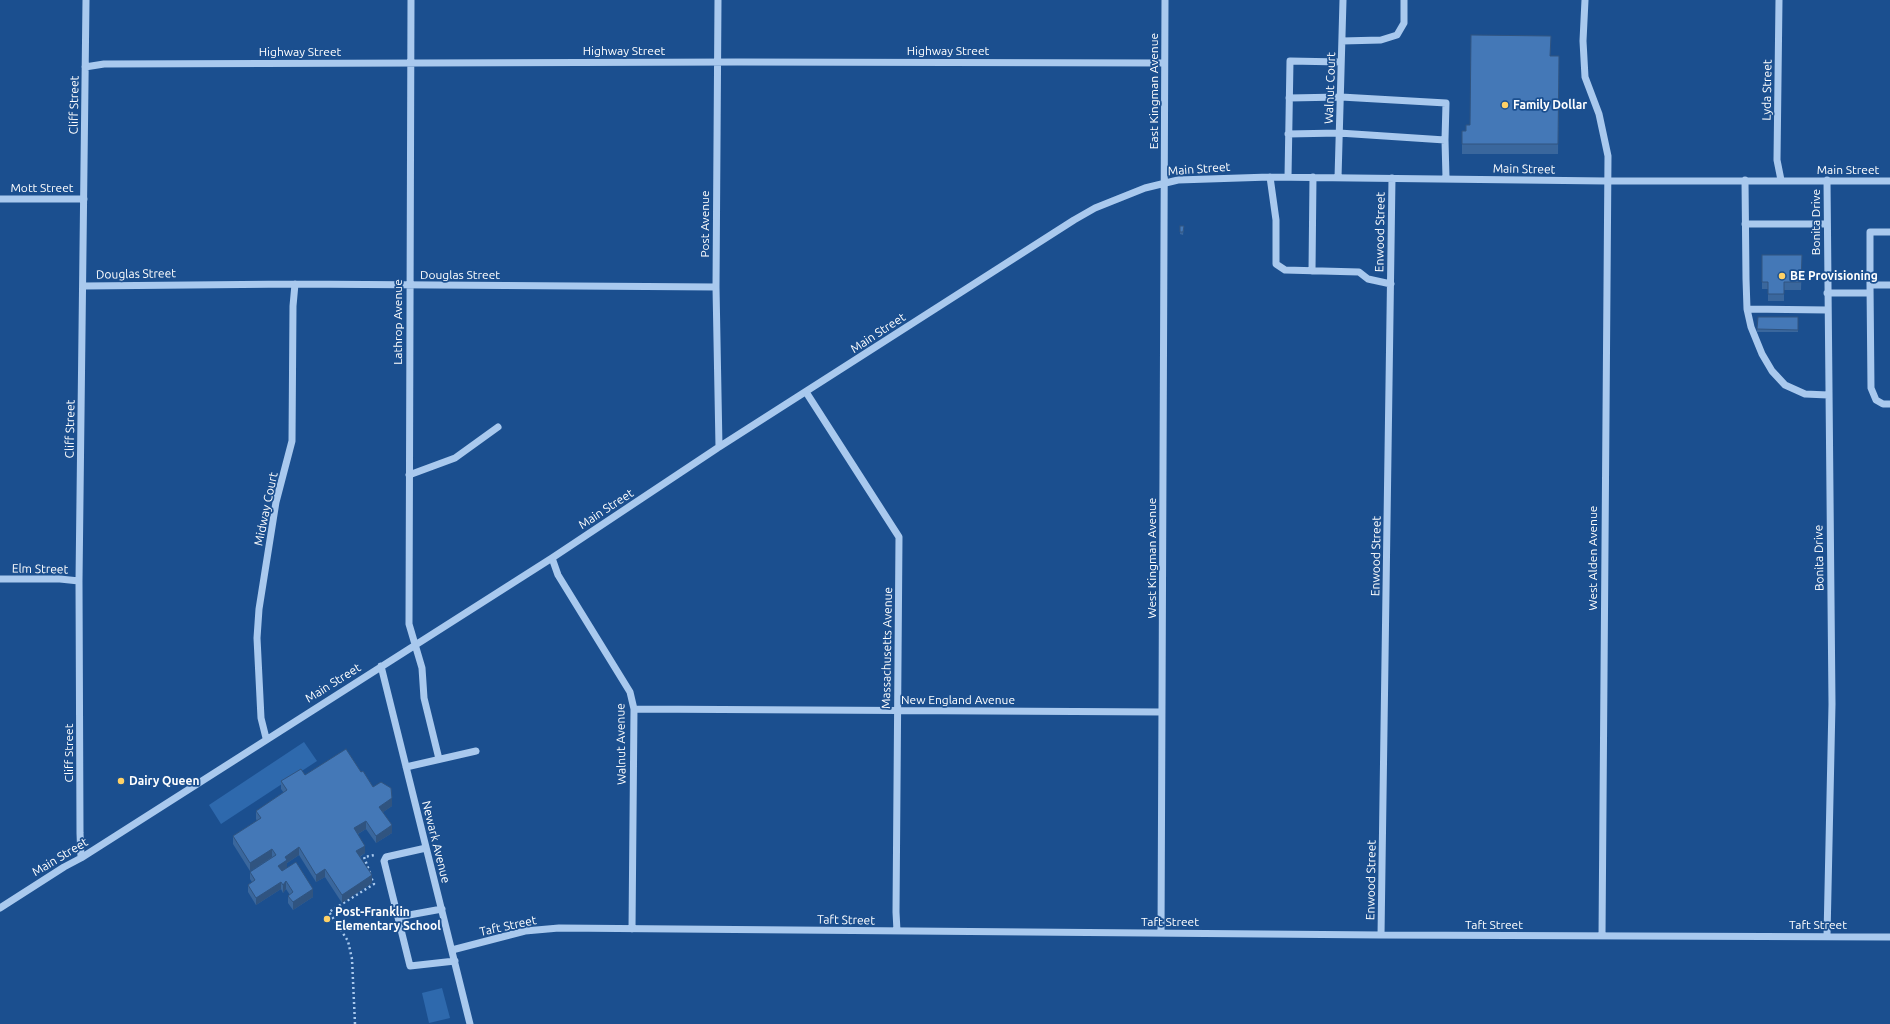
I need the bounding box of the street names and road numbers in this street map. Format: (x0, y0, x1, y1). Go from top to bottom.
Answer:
street label: East Kingman Avenue (1147, 33, 1161, 149)
street label: Highway Street (583, 44, 665, 58)
street label: Highway Street (907, 44, 989, 58)
street label: Highway Street (259, 45, 341, 59)
street label: Walnut Court (1322, 52, 1338, 124)
street label: Lyda Street (1759, 59, 1775, 121)
street label: Cliff Street (66, 75, 82, 135)
street label: Main Street (1167, 160, 1231, 178)
street label: Main Street (1493, 161, 1555, 177)
street label: Main Street (1817, 163, 1879, 177)
street label: Mott Street (10, 181, 74, 195)
street label: Bonita Drive (1809, 189, 1823, 255)
street label: Post Avenue (698, 190, 712, 258)
street label: Enwood Street (1372, 192, 1388, 272)
street label: Douglas Street (96, 266, 176, 282)
street label: Douglas Street (420, 268, 500, 282)
street label: Lathrop Avenue (391, 279, 405, 365)
street label: Main Street (848, 310, 908, 356)
street label: Cliff Street (62, 399, 78, 459)
street label: Midway Court (251, 471, 281, 547)
street label: Main Street (576, 486, 636, 532)
street label: West Kingman Avenue (1145, 498, 1159, 618)
street label: West Alden Avenue (1586, 506, 1600, 610)
street label: Enwood Street (1368, 516, 1384, 596)
street label: Bonita Drive (1811, 525, 1827, 591)
street label: Elm Street (12, 561, 68, 577)
street label: Massachusetts Avenue (879, 587, 895, 709)
street label: Main Street (303, 660, 363, 706)
street label: New England Avenue (901, 693, 1015, 707)
street label: Walnut Avenue (613, 703, 629, 785)
street label: Cliff Street (62, 724, 76, 782)
street label: Newark Avenue (419, 799, 453, 885)
street label: Main Street (29, 835, 91, 879)
street label: Enwood Street (1363, 840, 1379, 920)
street label: Taft Street (817, 912, 875, 928)
street label: Taft Street (478, 913, 538, 939)
street label: Taft Street (1141, 915, 1199, 929)
street label: Taft Street (1465, 918, 1523, 932)
street label: Taft Street (1789, 918, 1847, 932)

